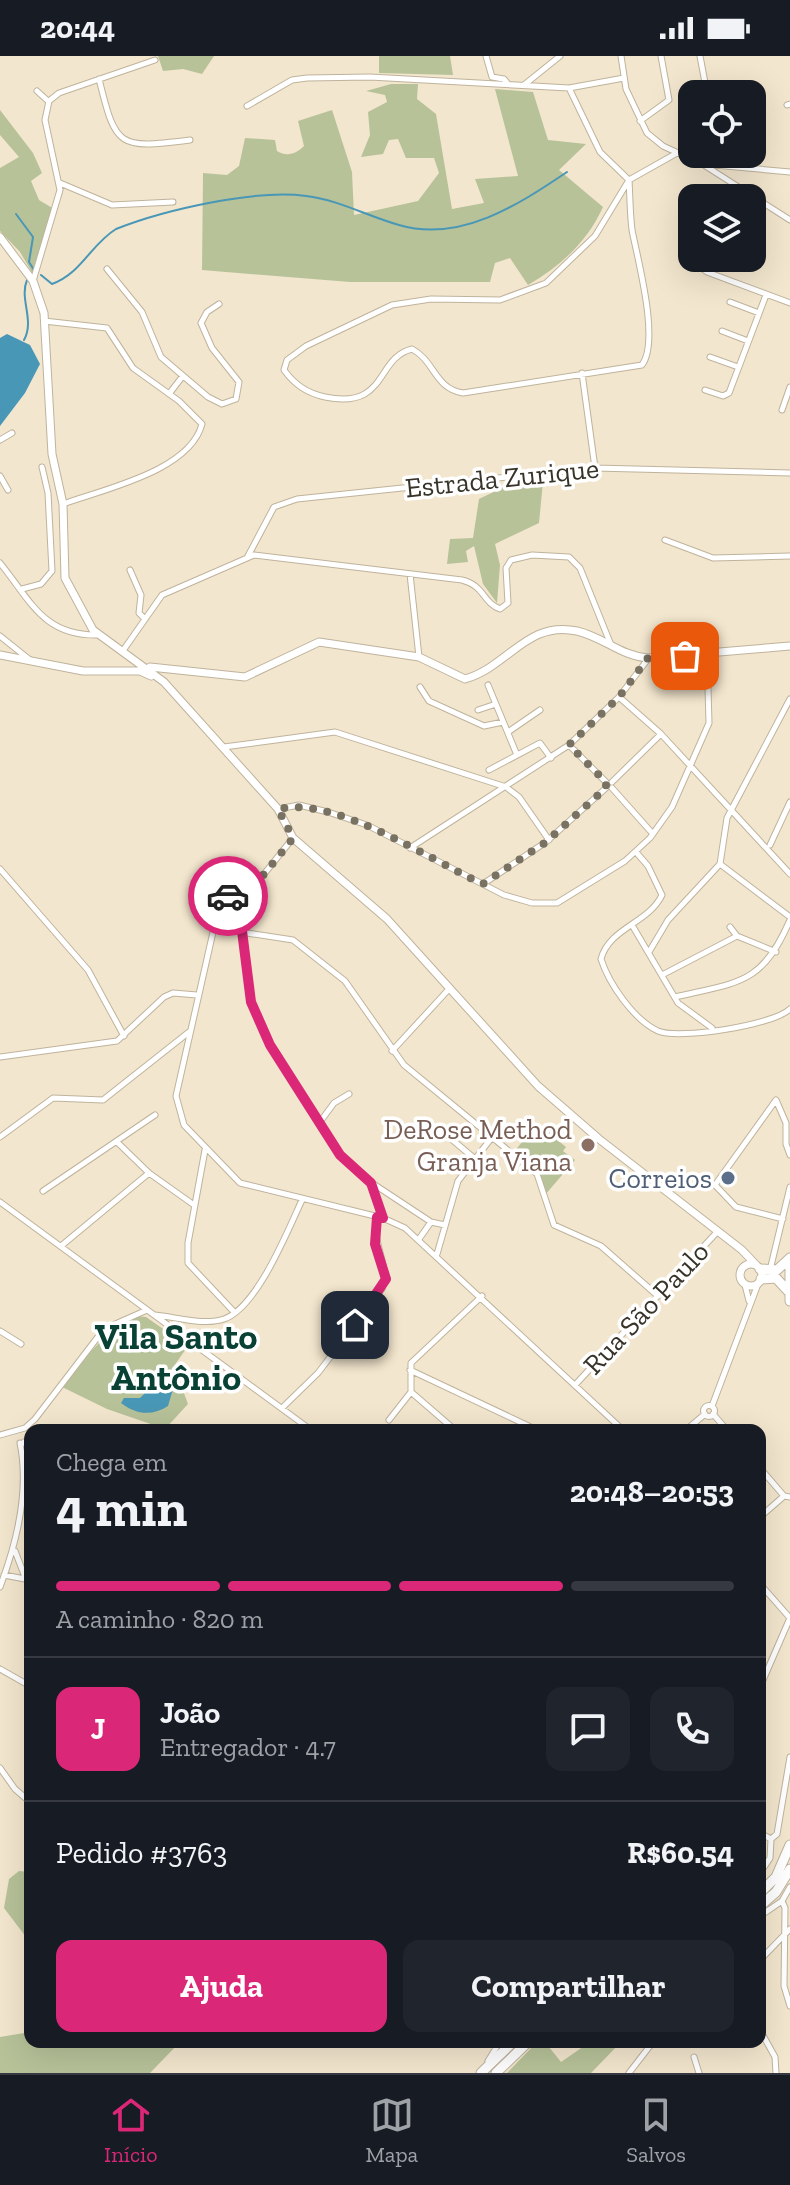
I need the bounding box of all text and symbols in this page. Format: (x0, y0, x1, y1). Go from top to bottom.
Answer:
text: 20:44 (40, 10, 115, 46)
map controls (678, 80, 766, 272)
button: locate (678, 80, 766, 168)
button: layers (678, 184, 766, 272)
street label: Estrada Zurique (403, 451, 601, 505)
pin (651, 622, 719, 690)
icon: bag (663, 634, 707, 678)
courier (188, 856, 268, 936)
icon: car (206, 874, 250, 918)
place label: DeRose Method Granja Viana (383, 1113, 572, 1178)
marker: DeRose Method Granja Viana (579, 1136, 597, 1154)
place label: Correios (608, 1162, 712, 1195)
marker: Correios (719, 1169, 737, 1187)
street label: Rua São Paulo (576, 1235, 716, 1381)
pin (321, 1291, 389, 1359)
icon: home (333, 1303, 377, 1347)
district label: Vila Santo Antônio (95, 1315, 257, 1399)
text: Chega em (56, 1446, 167, 1478)
text: 20:48–20:53 (570, 1474, 734, 1510)
text: 4 min (56, 1477, 187, 1539)
text: A caminho · 820 m (56, 1603, 263, 1635)
button: chat (546, 1687, 630, 1771)
button: phone (650, 1687, 734, 1771)
text: João (160, 1695, 220, 1731)
text: J (91, 1711, 105, 1747)
text: Entregador · 4.7 (160, 1731, 336, 1763)
text: Pedido #3763 (56, 1835, 227, 1871)
text: R$60.54 (627, 1835, 734, 1871)
button: Ajuda (56, 1940, 387, 2032)
button: Compartilhar (403, 1940, 734, 2032)
tab: Início (104, 2093, 158, 2168)
tab: Mapa (366, 2093, 418, 2168)
tab: Salvos (626, 2093, 686, 2168)

